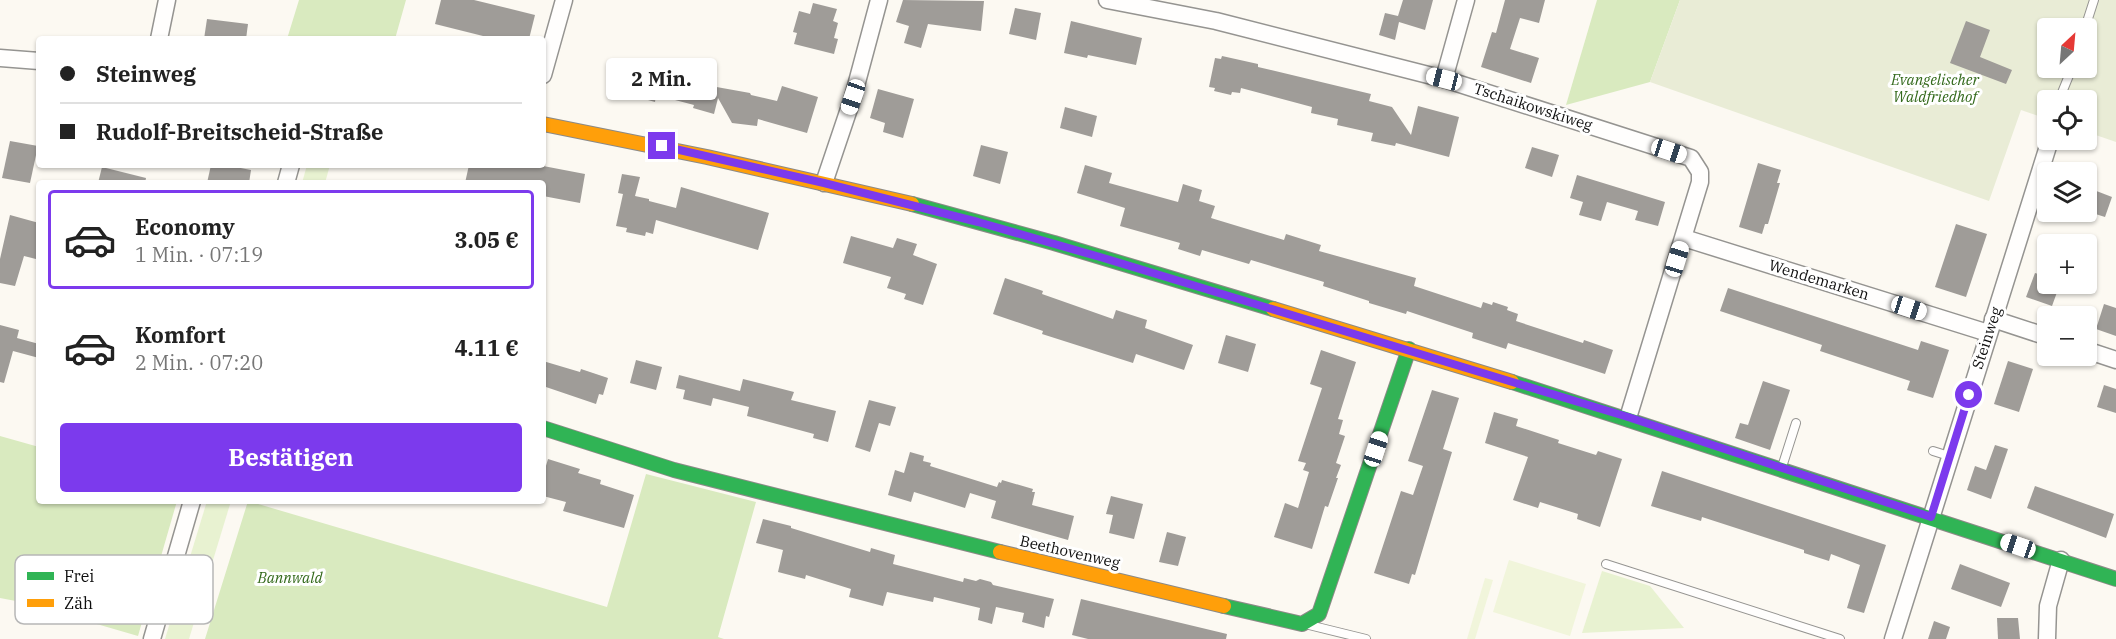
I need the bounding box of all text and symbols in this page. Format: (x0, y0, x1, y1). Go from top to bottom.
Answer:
north arrow (2037, 18, 2097, 78)
map controls (2037, 18, 2097, 366)
text: Steinweg (96, 59, 196, 88)
callout: 2 Min. (606, 59, 718, 101)
text: 2 Min. (631, 65, 692, 92)
car (1424, 66, 1464, 92)
park label: Evangelischer Waldfriedhof (1890, 70, 1980, 106)
car (839, 77, 867, 117)
street label: Tschaikowskiweg (1471, 78, 1595, 135)
button: locate (2037, 90, 2097, 150)
text: Rudolf-Breitscheid-Straße (96, 117, 384, 146)
route end (648, 132, 675, 159)
car (1649, 137, 1689, 165)
button: layers (2037, 162, 2097, 222)
text: Economy (135, 212, 235, 241)
icon: car (63, 213, 117, 267)
text: 3.05 € (454, 225, 519, 254)
button: + (2037, 234, 2097, 294)
car (1663, 239, 1691, 279)
text: 1 Min. · 07:19 (135, 241, 263, 268)
street label: Wendemarken (1767, 255, 1872, 304)
car (1889, 294, 1929, 322)
street label: Steinweg (1968, 304, 2005, 371)
button: − (2037, 306, 2097, 366)
text: Komfort (135, 320, 225, 349)
icon: car (63, 321, 117, 375)
text: 4.11 € (454, 333, 519, 362)
text: 2 Min. · 07:20 (135, 349, 263, 376)
route start (1955, 381, 1982, 408)
button: Bestätigen (60, 423, 522, 492)
car (1362, 429, 1390, 469)
street label: Beethovenweg (1018, 531, 1122, 572)
car (1998, 532, 2038, 560)
legend (15, 555, 213, 624)
text: Frei (64, 566, 94, 586)
park label: Bannwald (256, 568, 323, 587)
text: Zäh (64, 593, 93, 613)

